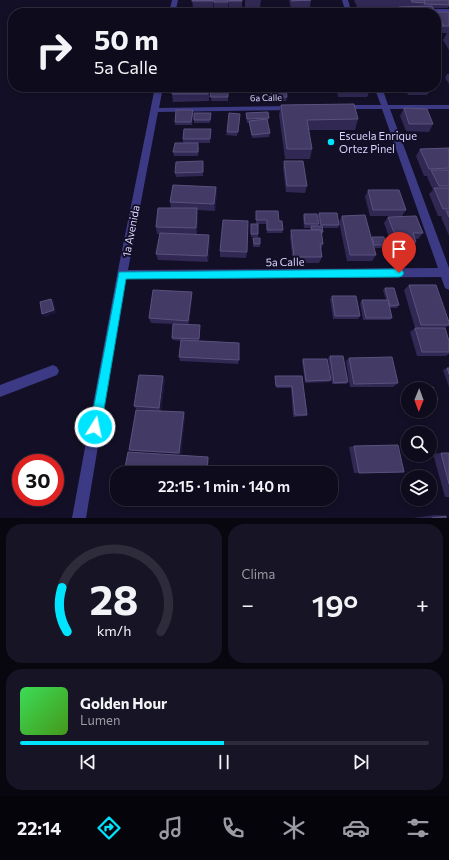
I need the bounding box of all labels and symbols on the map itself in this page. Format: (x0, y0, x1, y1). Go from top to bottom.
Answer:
street label: 6a Calle (250, 92, 282, 103)
place label: Escuela Enrique Ortez Pinel (339, 129, 417, 155)
marker: Escuela Enrique Ortez Pinel (326, 137, 336, 147)
street label: 1a Avenida (119, 204, 142, 258)
pin (382, 232, 416, 273)
street label: 5a Calle (265, 255, 305, 268)
north arrow (401, 382, 437, 418)
position arrow (74, 406, 116, 448)
speed limit sign: 30 (12, 454, 64, 506)

